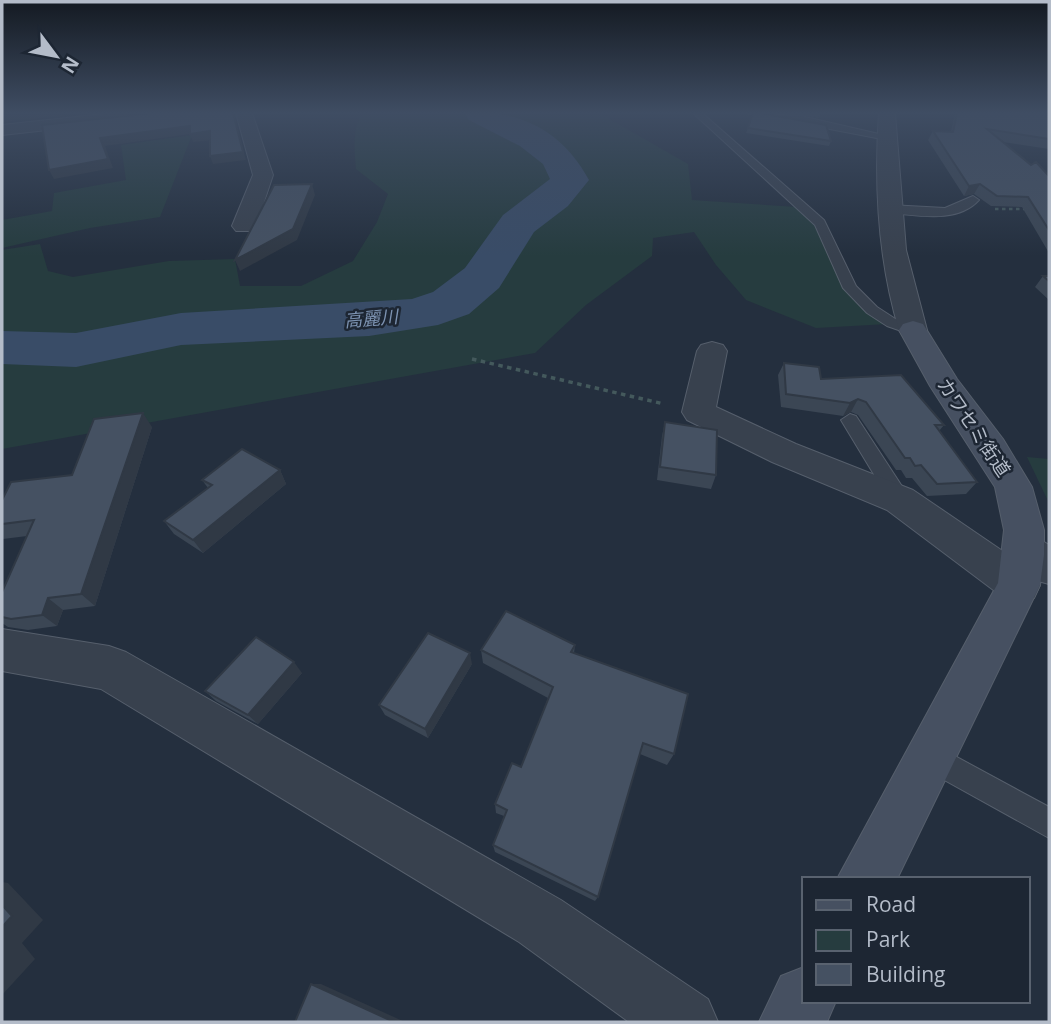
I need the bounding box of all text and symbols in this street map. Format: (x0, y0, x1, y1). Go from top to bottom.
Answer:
north arrow (21, 21, 91, 91)
text: N (55, 52, 86, 78)
water label: 高麗川 (343, 304, 401, 332)
street label: カワセミ街道 (931, 372, 1017, 482)
legend (802, 877, 1030, 1003)
text: Road (866, 890, 916, 918)
text: Park (866, 925, 910, 953)
text: Building (866, 960, 945, 988)

